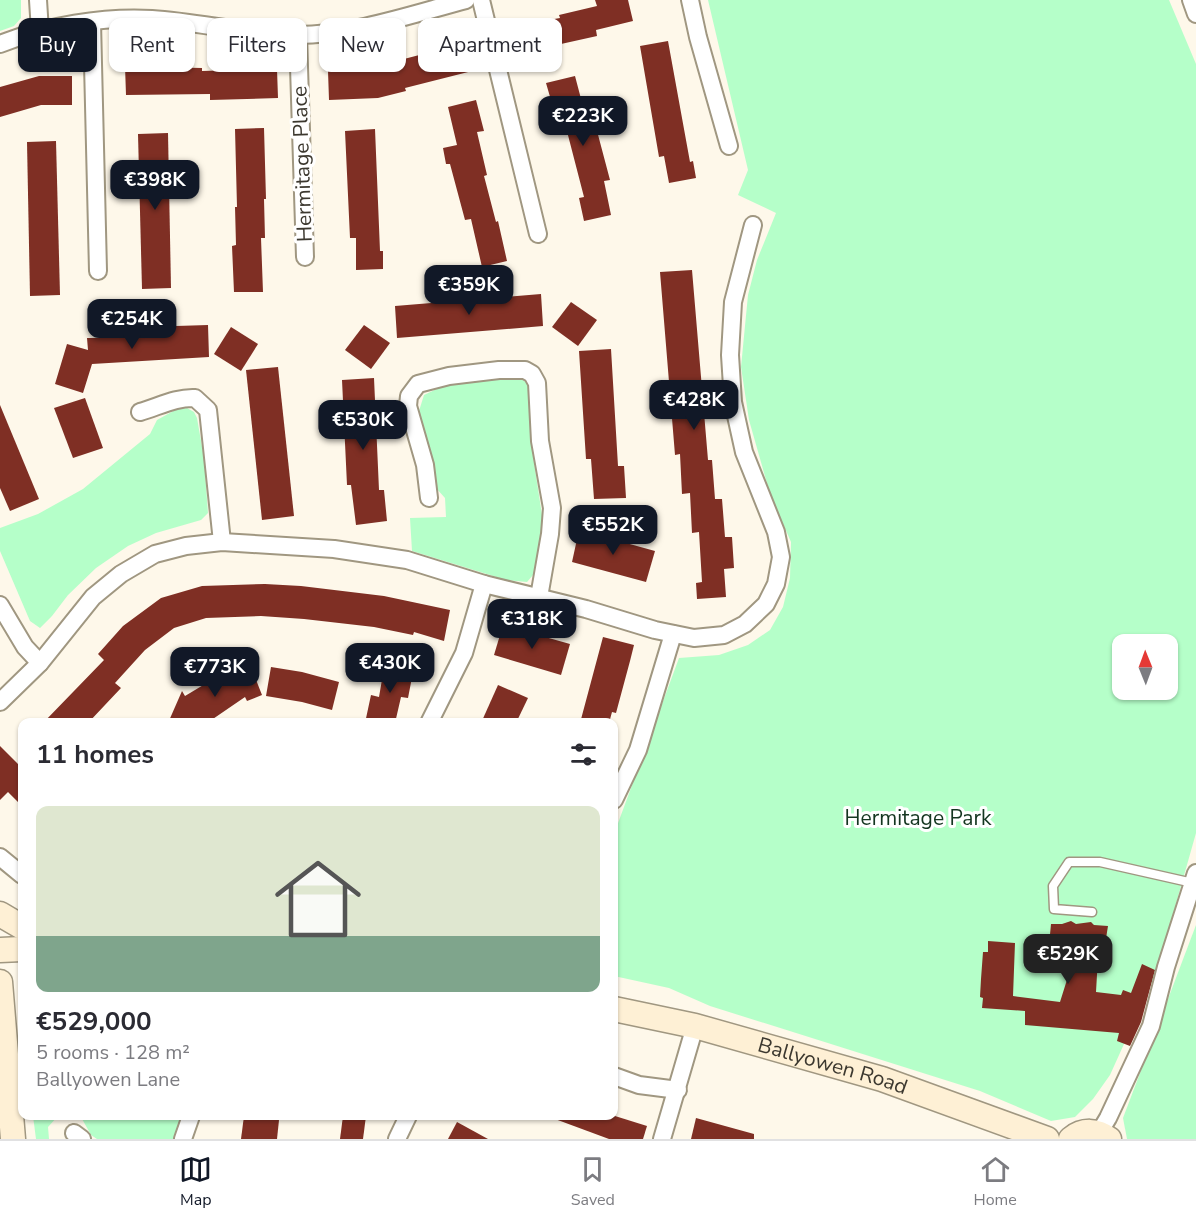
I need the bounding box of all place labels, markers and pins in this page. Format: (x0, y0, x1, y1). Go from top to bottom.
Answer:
pin: €223K (541, 96, 625, 147)
pin: €398K (113, 160, 197, 211)
pin: €359K (427, 265, 511, 316)
pin: €254K (90, 299, 174, 350)
pin: €428K (652, 380, 736, 431)
pin: €530K (321, 400, 405, 451)
pin: €552K (571, 505, 655, 556)
pin: €318K (490, 599, 574, 650)
pin: €430K (348, 643, 432, 694)
pin: €773K (173, 647, 257, 698)
pin: €529K (1026, 934, 1110, 985)

